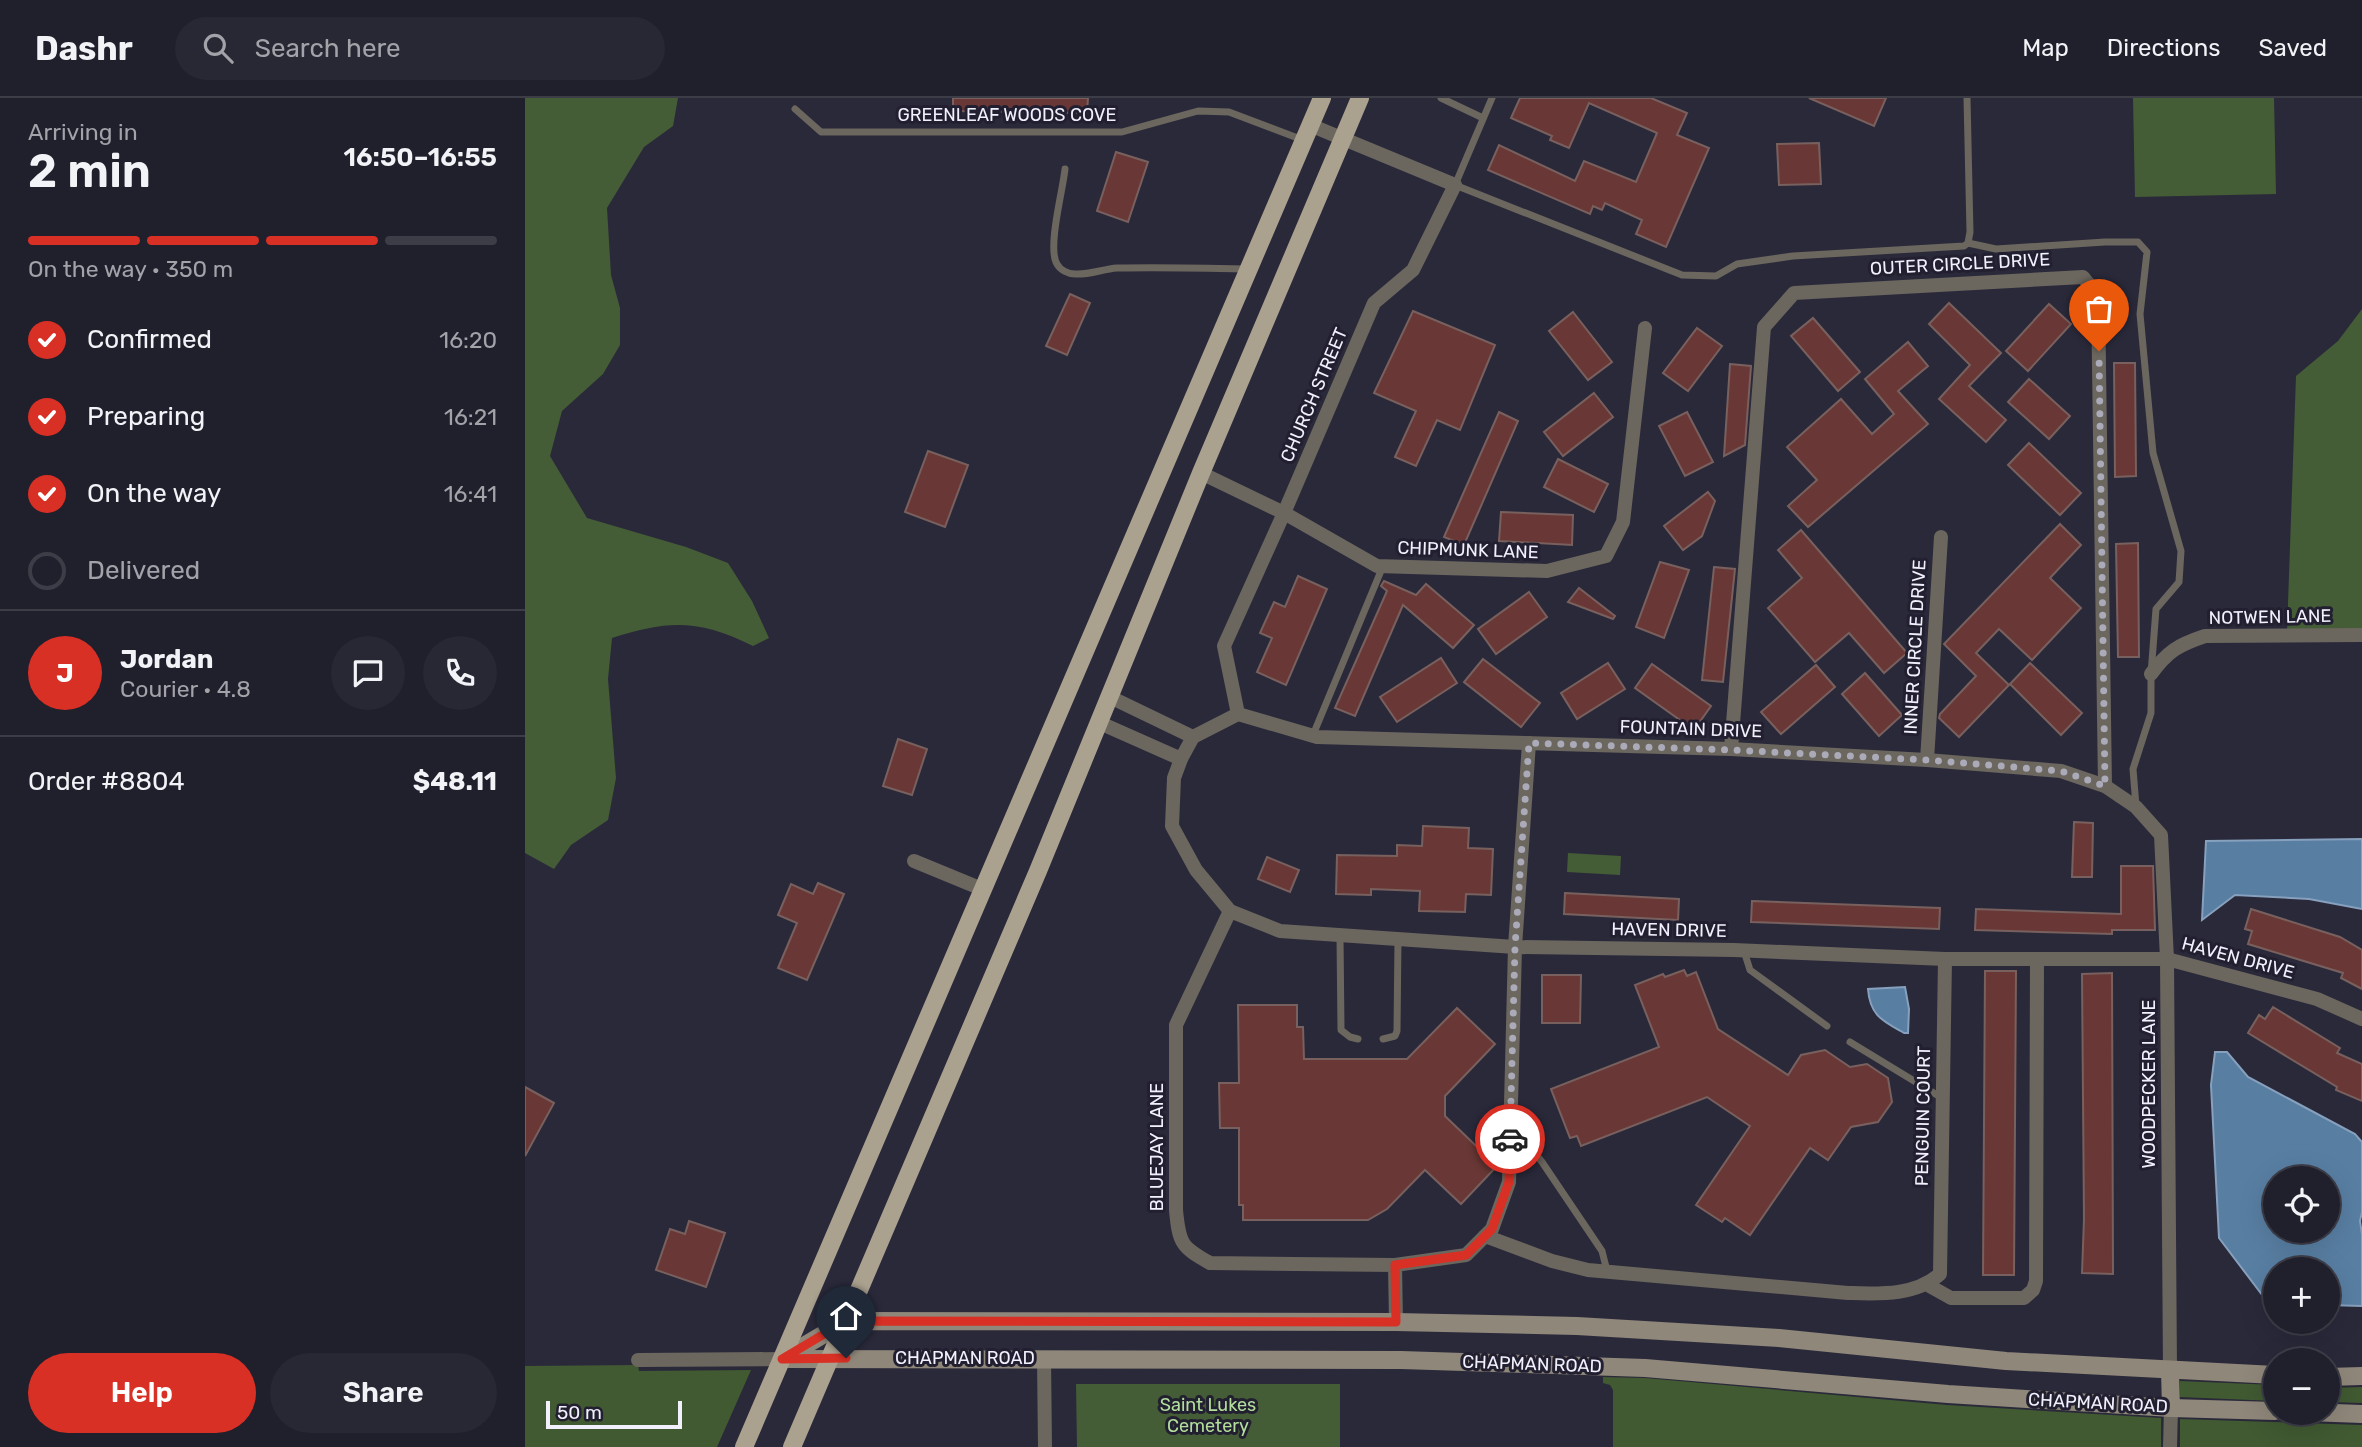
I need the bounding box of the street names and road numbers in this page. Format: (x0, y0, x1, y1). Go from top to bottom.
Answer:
street label: GREENLEAF WOODS COVE (898, 104, 1116, 126)
street label: OUTER CIRCLE DRIVE (1869, 248, 2051, 280)
street label: CHURCH STREET (1276, 324, 1352, 466)
street label: CHIPMUNK LANE (1397, 537, 1539, 563)
street label: INNER CIRCLE DRIVE (1899, 559, 1931, 735)
street label: NOTWEN LANE (2208, 605, 2332, 629)
street label: FOUNTAIN DRIVE (1619, 716, 1763, 742)
street label: HAVEN DRIVE (1611, 918, 1727, 942)
street label: HAVEN DRIVE (2179, 932, 2297, 984)
street label: WOODPECKER LANE (2138, 1000, 2160, 1168)
street label: PENGUIN COURT (1911, 1046, 1935, 1186)
street label: BLUEJAY LANE (1146, 1083, 1168, 1211)
street label: CHAPMAN ROAD (895, 1347, 1035, 1369)
street label: CHAPMAN ROAD (1462, 1351, 1602, 1377)
street label: CHAPMAN ROAD (2028, 1388, 2168, 1418)

